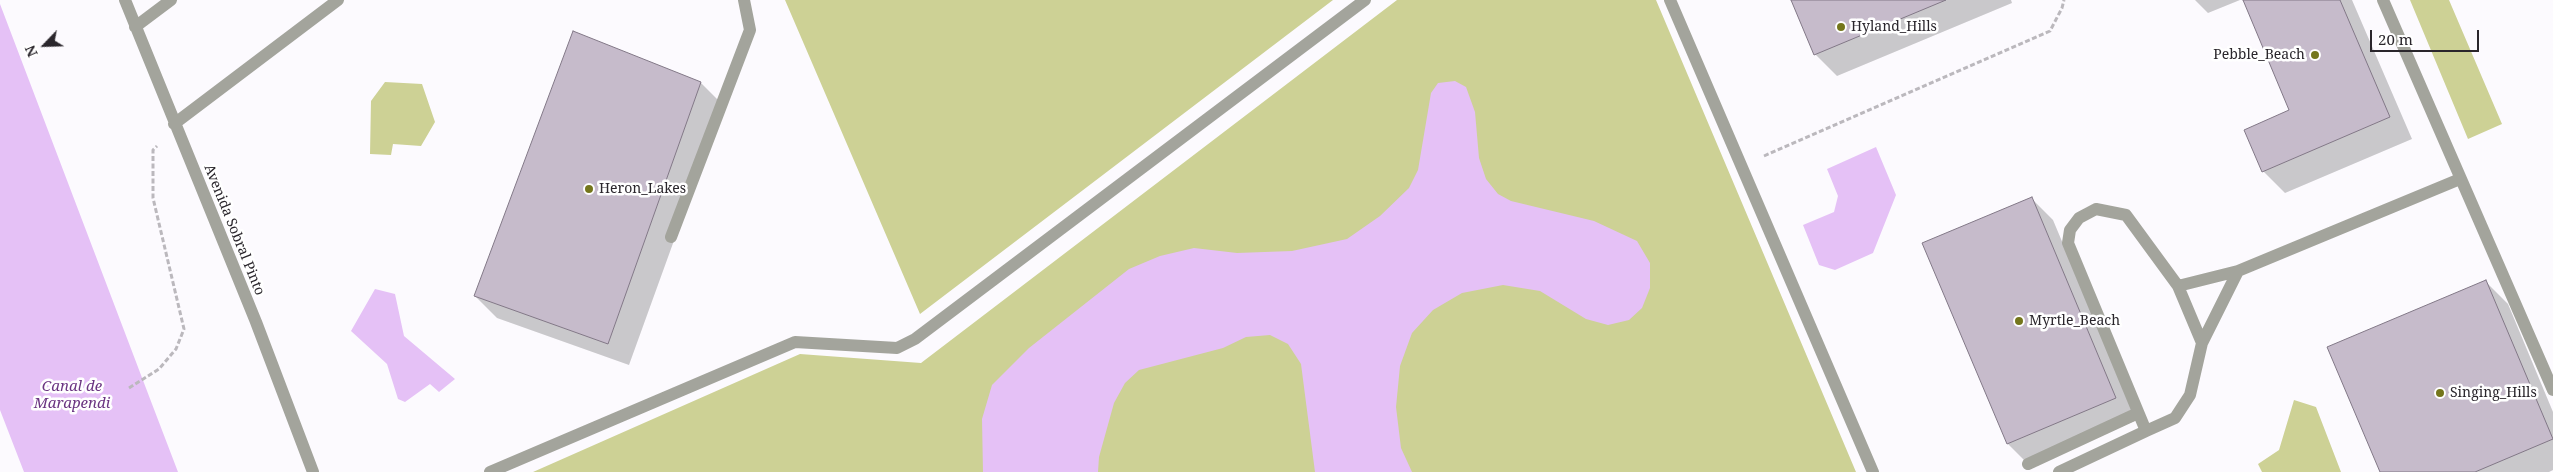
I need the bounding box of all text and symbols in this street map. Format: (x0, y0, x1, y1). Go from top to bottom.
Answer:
place label: Hyland_Hills (1851, 19, 1937, 35)
north arrow (20, 20, 70, 70)
scale bar (2373, 20, 2482, 52)
marker: Hyland_Hills (1835, 21, 1847, 33)
text: 20 m (2378, 29, 2413, 49)
text: N (20, 42, 42, 60)
place label: Pebble_Beach (2213, 47, 2305, 63)
marker: Pebble_Beach (2309, 49, 2321, 61)
street label: Avenida Sobral Pinto (200, 162, 268, 298)
place label: Heron_Lakes (599, 181, 686, 197)
marker: Heron_Lakes (583, 183, 595, 195)
place label: Myrtle_Beach (2029, 313, 2120, 329)
marker: Myrtle_Beach (2013, 315, 2025, 327)
water label: Canal de Marapendi (34, 378, 110, 413)
place label: Singing_Hills (2450, 385, 2537, 401)
marker: Singing_Hills (2434, 387, 2446, 399)

